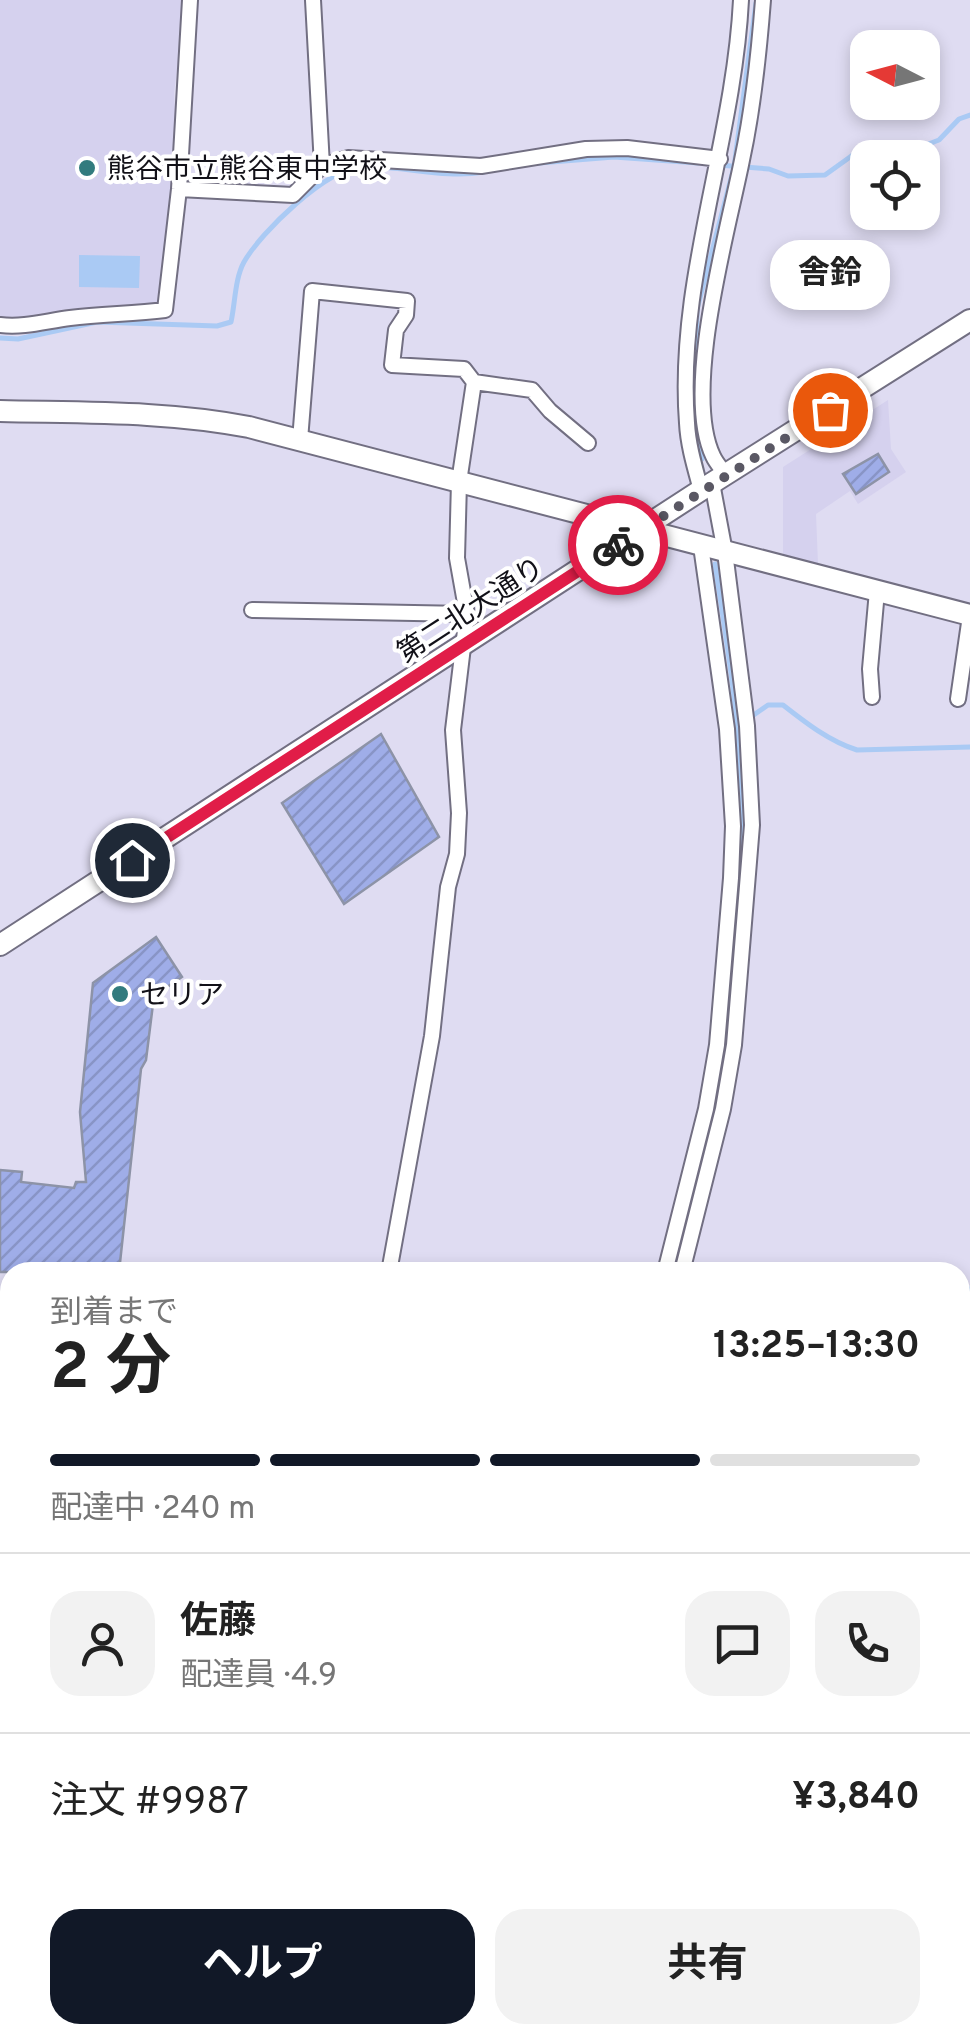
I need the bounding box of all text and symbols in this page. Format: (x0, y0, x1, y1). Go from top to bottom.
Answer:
north arrow (850, 30, 940, 120)
map controls (850, 30, 940, 230)
button: locate (850, 140, 940, 230)
place label: 熊谷市立熊谷東中学校 (107, 153, 387, 189)
marker: 熊谷市立熊谷東中学校 (76, 157, 98, 179)
callout: 舎鈴 (770, 240, 890, 310)
text: 舎鈴 (798, 255, 862, 295)
pin (788, 368, 873, 453)
icon: bag (803, 383, 858, 438)
courier (568, 495, 668, 595)
icon: bike (591, 518, 646, 573)
street label: 第二北大通り (391, 551, 552, 672)
pin (90, 818, 175, 903)
icon: home (105, 833, 160, 888)
place label: セリア (140, 979, 224, 1015)
marker: セリア (109, 983, 131, 1005)
text: 到着まで (50, 1294, 178, 1334)
text: 13:25–13:30 (713, 1323, 920, 1372)
text: 2 分 (50, 1330, 171, 1412)
text: 配達中 · 240 m (50, 1490, 255, 1530)
button: person (50, 1591, 155, 1696)
button: chat (685, 1591, 790, 1696)
button: phone (815, 1591, 920, 1696)
text: 佐藤 (180, 1599, 256, 1648)
text: 配達員 · 4.9 (180, 1657, 337, 1697)
text: ¥3,840 (792, 1774, 920, 1823)
text: 注文 #9987 (50, 1779, 249, 1828)
button: ヘルプ (50, 1909, 475, 2024)
button: 共有 (495, 1909, 920, 2024)

